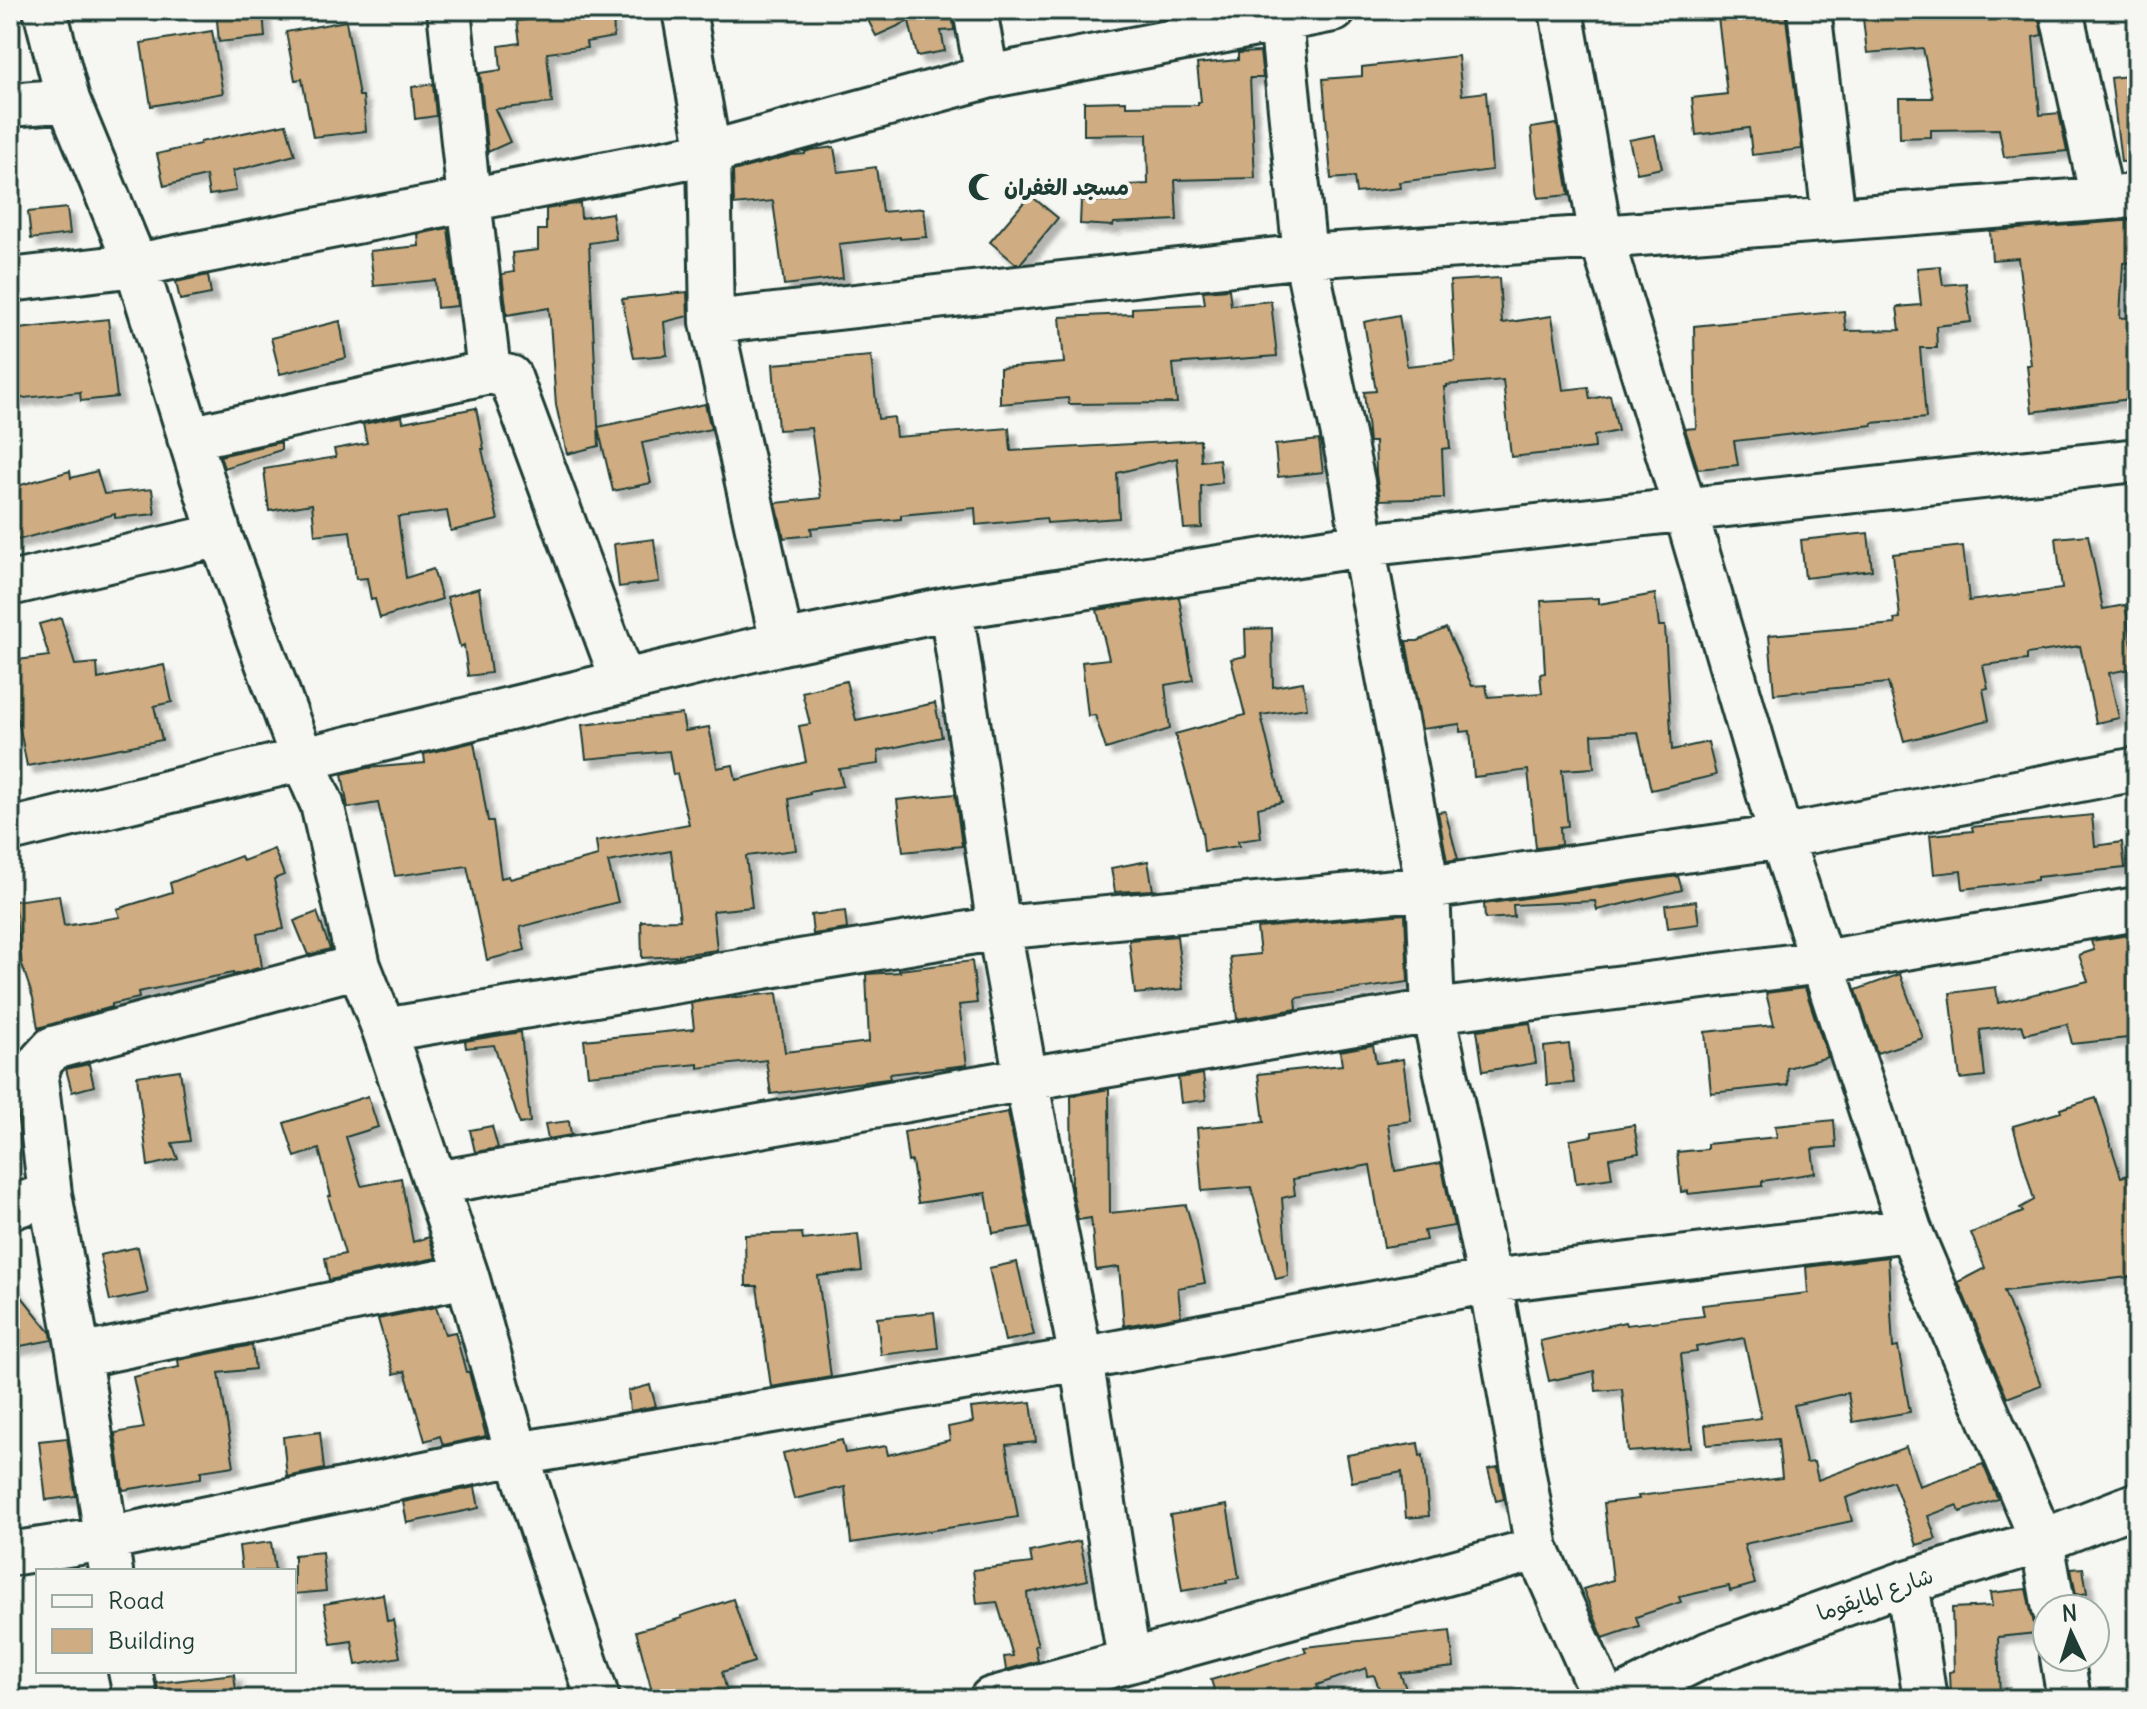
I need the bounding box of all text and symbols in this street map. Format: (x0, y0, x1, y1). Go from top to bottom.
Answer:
mosque icon: مسجد الغفران (967, 172, 997, 202)
place label: مسجد الغفران (1004, 173, 1129, 201)
street label: شارع المايقوما (1813, 1561, 1937, 1629)
legend (36, 1569, 296, 1673)
text: Road (108, 1585, 164, 1615)
north arrow (2031, 1593, 2111, 1673)
text: N (2061, 1599, 2078, 1628)
text: Building (108, 1625, 195, 1655)

